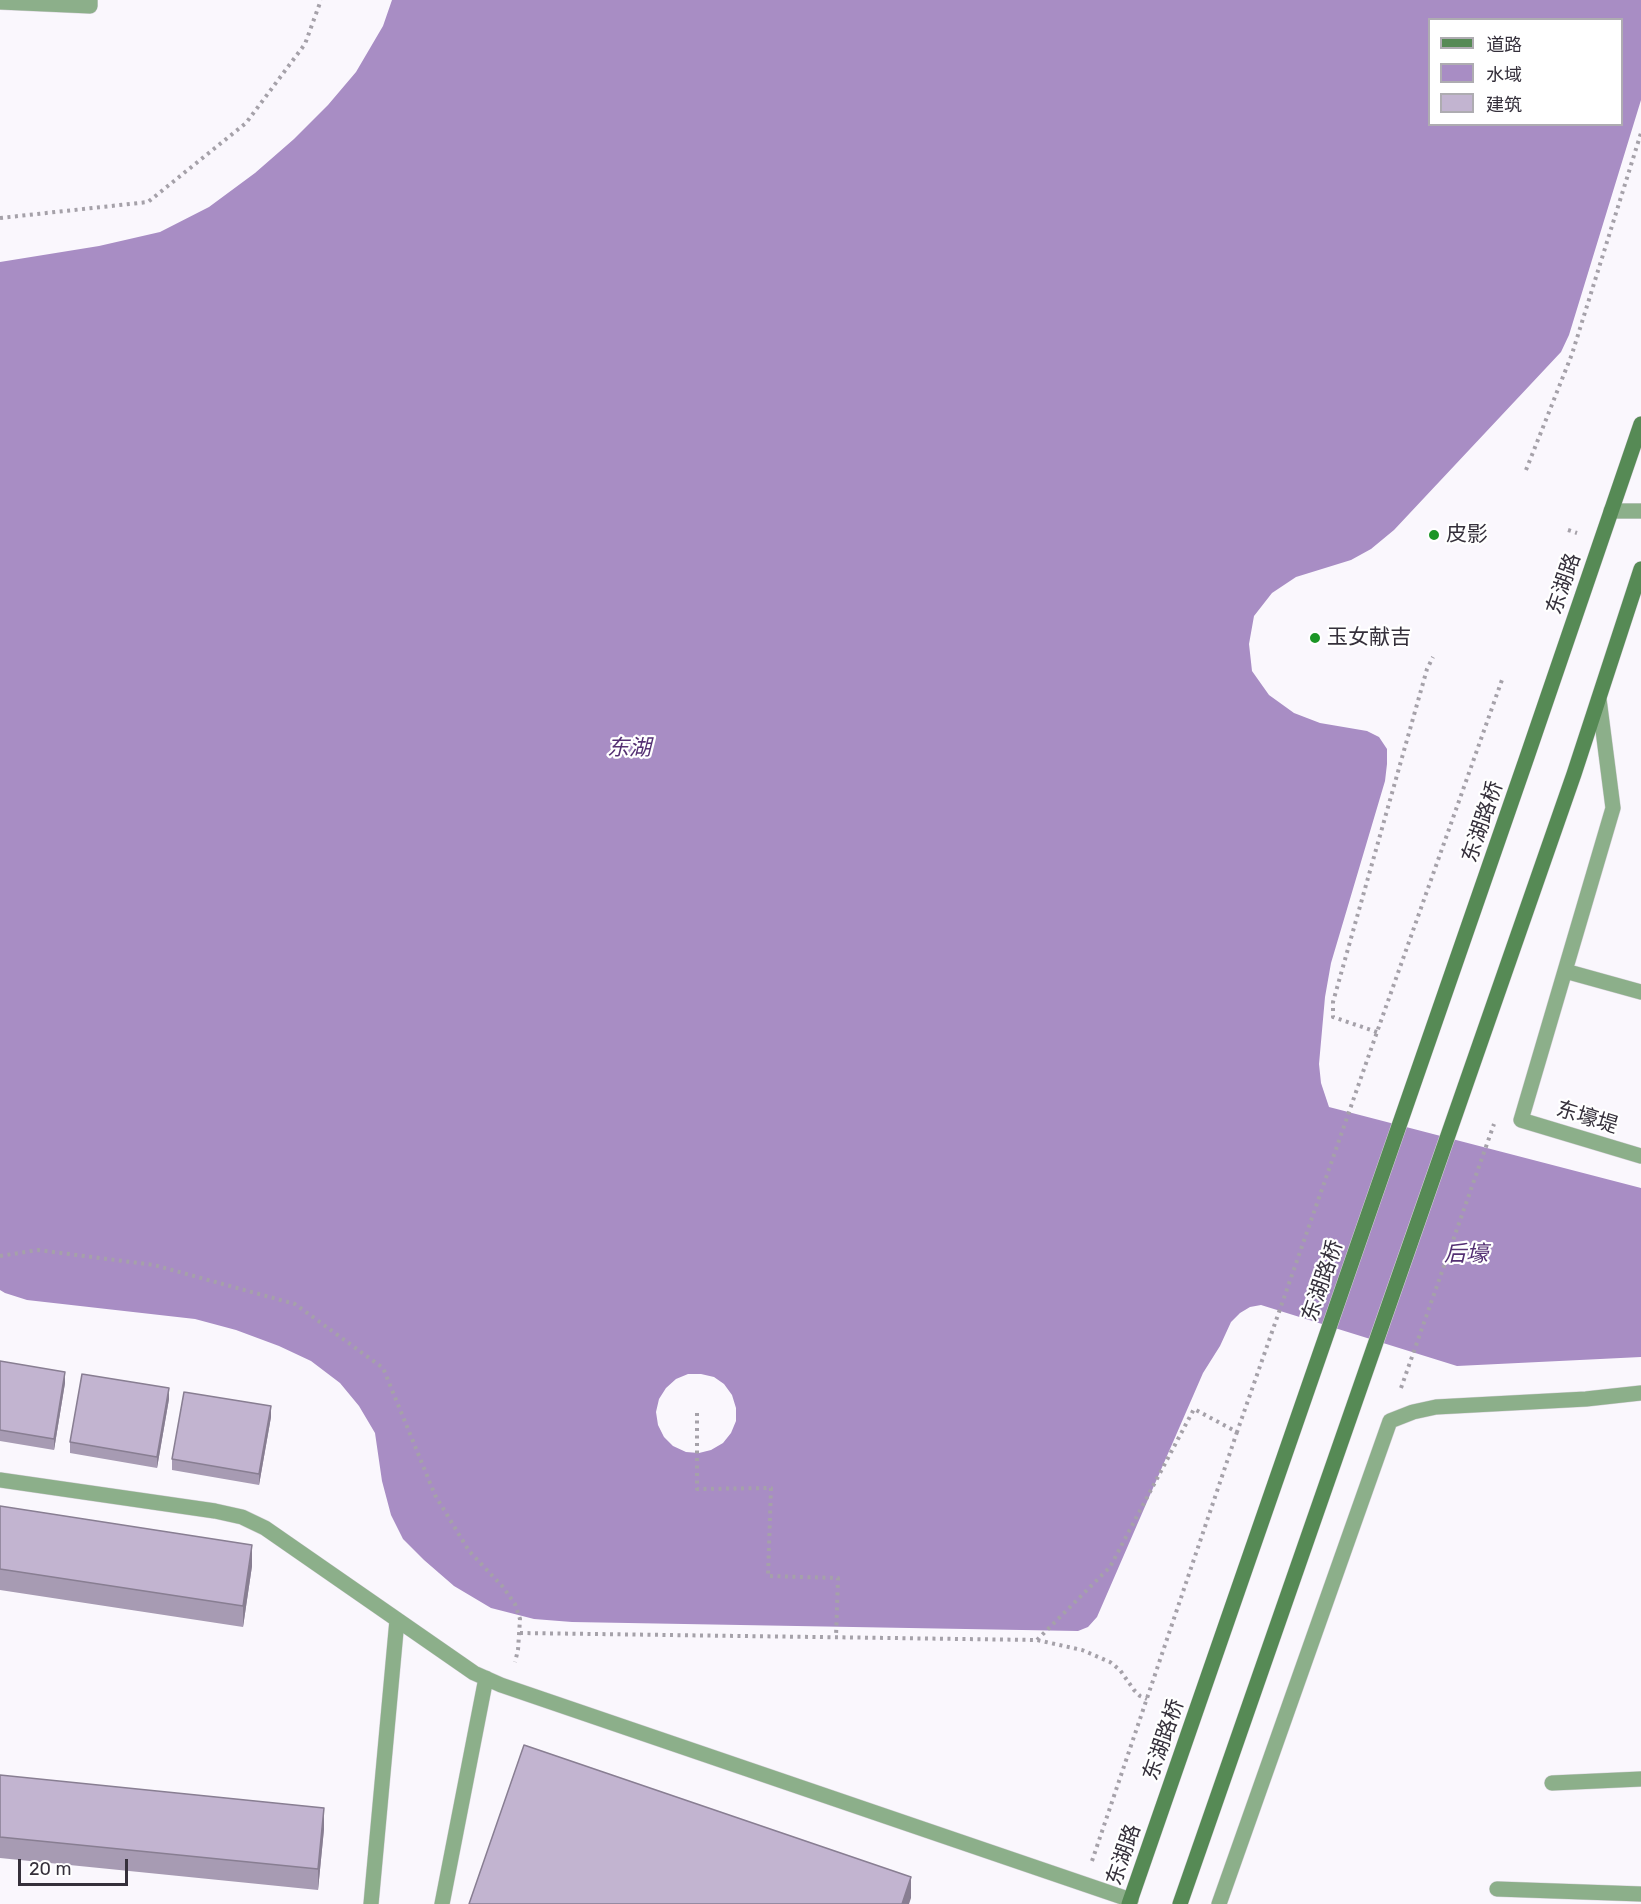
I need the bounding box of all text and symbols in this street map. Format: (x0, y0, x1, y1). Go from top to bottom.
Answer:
legend (1428, 18, 1623, 126)
text: 道路 (1486, 34, 1522, 56)
text: 水域 (1486, 64, 1522, 86)
text: 建筑 (1486, 94, 1522, 116)
place label: 皮影 (1446, 522, 1488, 548)
marker: 皮影 (1427, 528, 1441, 542)
street label: 东湖路 (1542, 550, 1586, 618)
place label: 玉女献吉 (1327, 625, 1411, 651)
marker: 玉女献吉 (1308, 631, 1322, 645)
water label: 东湖 (607, 736, 651, 762)
street label: 东湖路桥 (1457, 778, 1509, 866)
street label: 东壕堤 (1553, 1097, 1621, 1139)
street label: 东湖路桥 (1297, 1237, 1349, 1325)
water label: 后壕 (1444, 1242, 1488, 1268)
street label: 东湖路桥 (1138, 1696, 1190, 1784)
street label: 东湖路 (1102, 1821, 1146, 1889)
scale bar (21, 1847, 130, 1885)
text: 20 m (29, 1858, 71, 1880)

